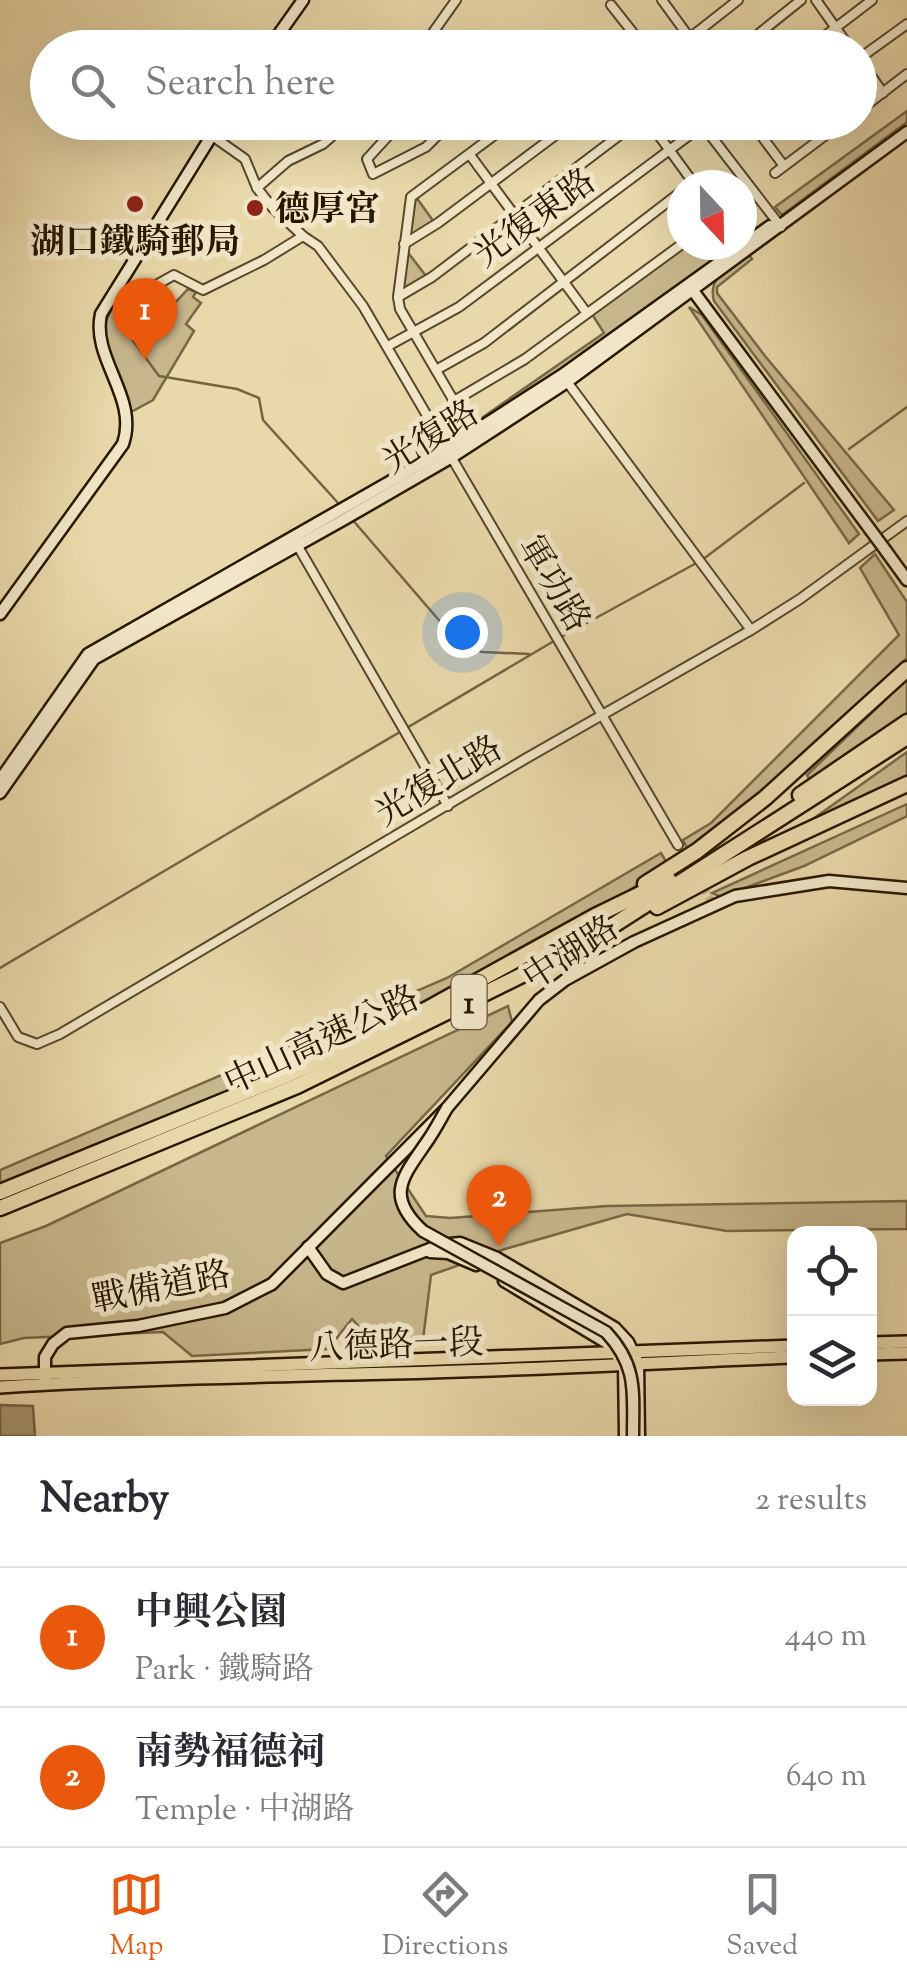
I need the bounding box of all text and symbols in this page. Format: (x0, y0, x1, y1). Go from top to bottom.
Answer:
search box (30, 30, 877, 140)
icon: search (65, 58, 120, 113)
text: Search here (145, 58, 336, 112)
street label: 光復東路 (464, 158, 608, 282)
north arrow (667, 170, 757, 260)
place label: 德厚宮 (275, 186, 380, 237)
marker: 湖口鐵騎郵局 (124, 193, 146, 215)
marker: 德厚宮 (244, 197, 266, 219)
place label: 湖口鐵騎郵局 (30, 219, 240, 270)
pin: 1 (112, 278, 178, 360)
street label: 光復路 (374, 390, 490, 488)
street label: 軍功路 (503, 527, 601, 643)
your location (437, 607, 488, 658)
street label: 光復北路 (367, 725, 513, 841)
street label: 中湖路 (514, 905, 630, 1005)
street label: 中山高速公路 (217, 975, 428, 1110)
road number: 1 (452, 975, 486, 1029)
pin: 2 (466, 1164, 532, 1247)
map controls (787, 1226, 877, 1406)
button: locate (787, 1226, 877, 1316)
street label: 戰備道路 (88, 1251, 235, 1328)
button: layers (787, 1316, 877, 1406)
street label: 八德路一段 (308, 1319, 484, 1376)
text: Nearby (40, 1471, 169, 1531)
text: 2 results (755, 1478, 867, 1524)
text: 中興公園 (135, 1588, 287, 1642)
text: 1 (67, 1614, 78, 1660)
text: 440 m (785, 1614, 867, 1660)
text: Park · 鐵騎路 (135, 1648, 314, 1694)
text: 南勢福德祠 (135, 1728, 325, 1782)
text: 2 (65, 1754, 80, 1800)
text: 640 m (786, 1754, 867, 1800)
text: Temple · 中湖路 (135, 1788, 355, 1834)
tab: Map (109, 1867, 164, 1967)
tab: Directions (382, 1867, 508, 1967)
tab: Saved (726, 1867, 798, 1967)

